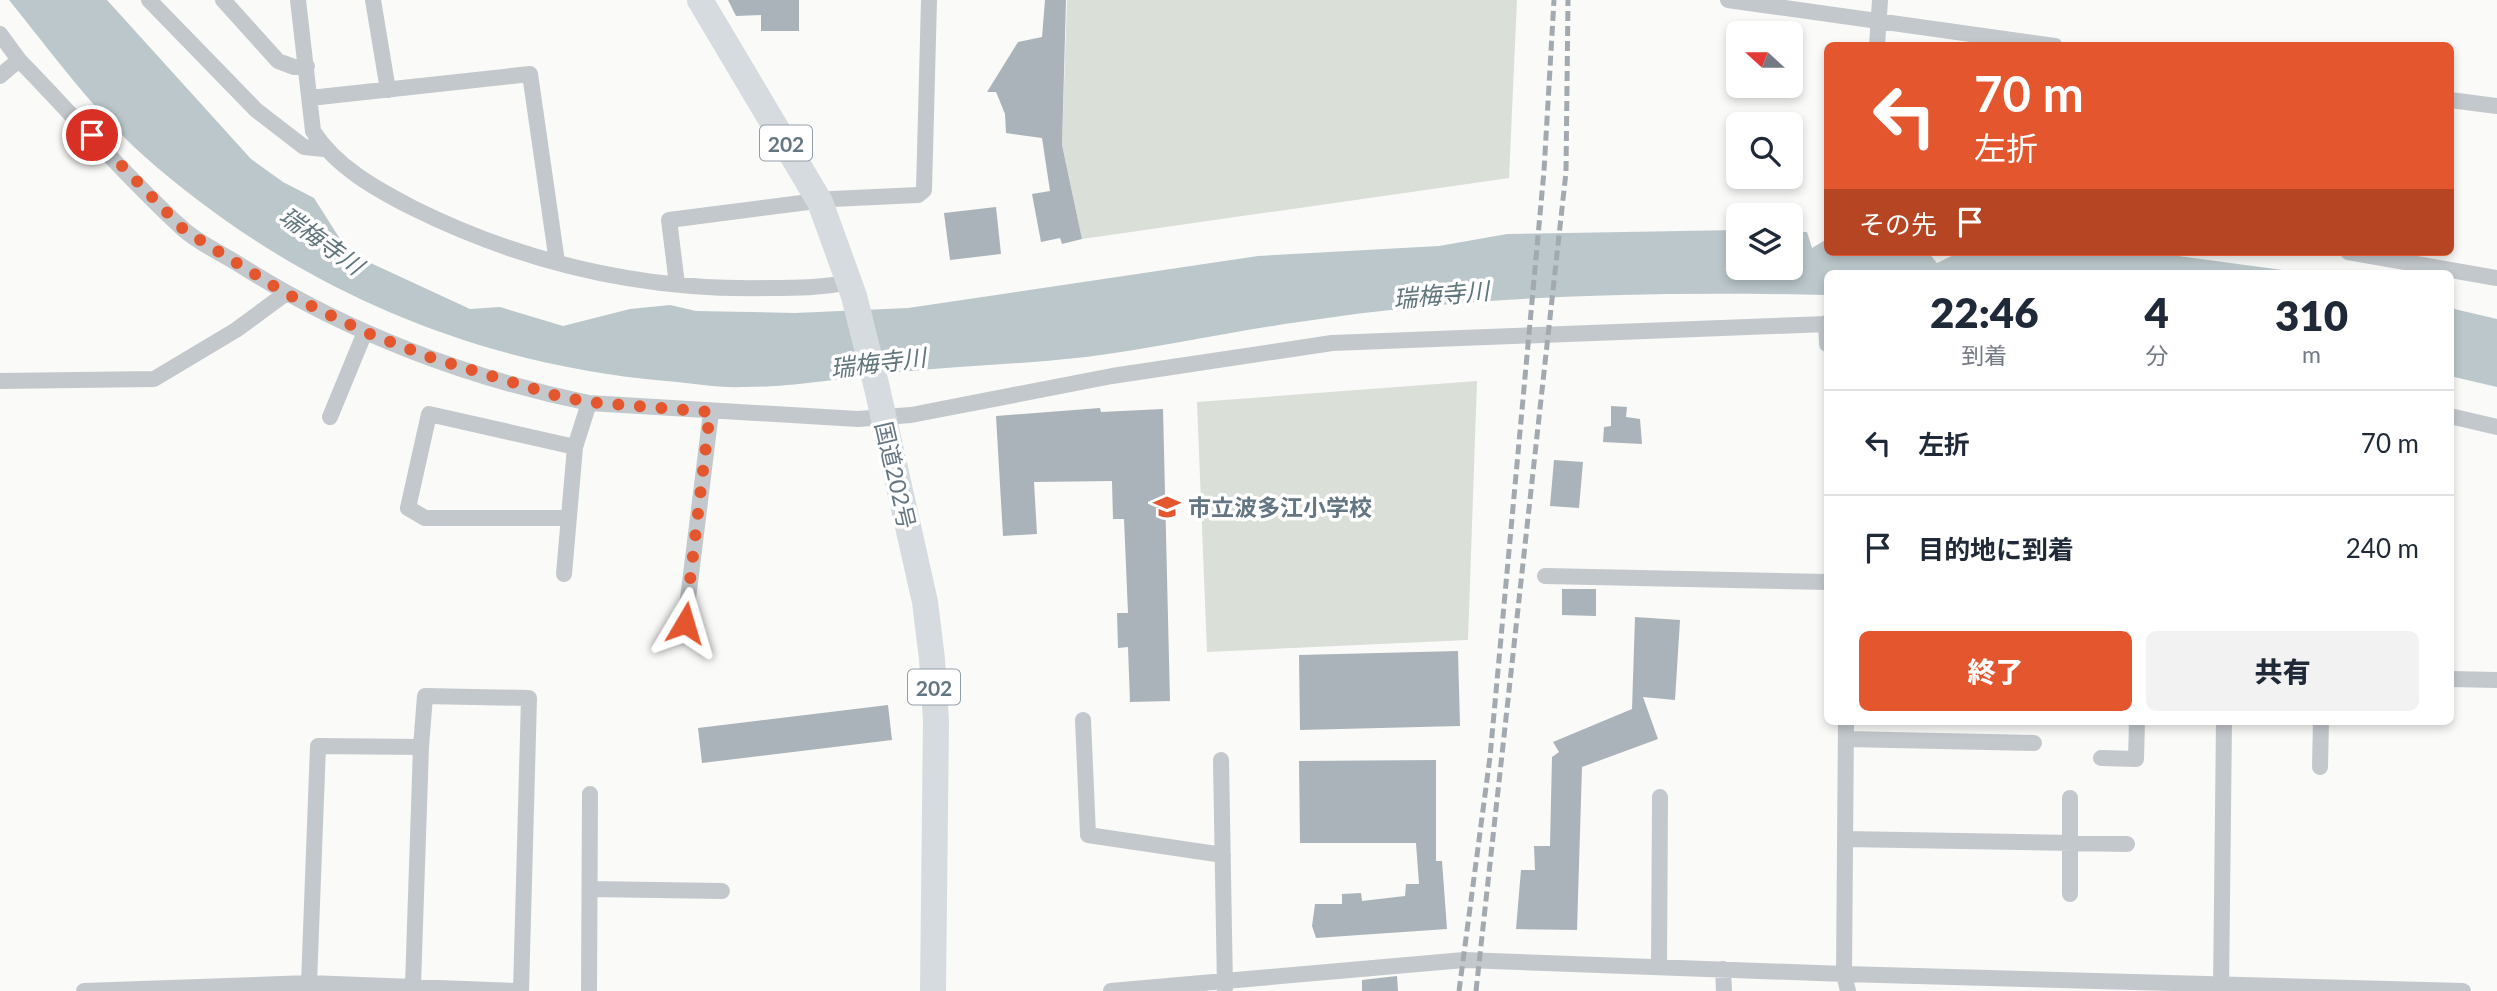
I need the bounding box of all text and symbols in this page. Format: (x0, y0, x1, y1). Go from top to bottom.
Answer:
north arrow (1726, 21, 1802, 98)
map controls (1726, 21, 1803, 280)
text: 70 m (1974, 64, 2084, 122)
icon: left (1859, 70, 1950, 161)
pin (62, 105, 122, 165)
button: search (1726, 112, 1803, 189)
icon: arrive (73, 116, 111, 154)
road number: 202 (760, 125, 812, 160)
text: 左折 (1974, 128, 2038, 167)
water label: 瑞梅寺川 (275, 200, 372, 282)
button: layers (1726, 203, 1803, 280)
icon: arrive (1951, 203, 1989, 241)
text: その先 (1859, 208, 1937, 240)
water label: 瑞梅寺川 (1392, 275, 1493, 313)
text: 22:46 (1930, 287, 2039, 337)
text: 4 (2145, 287, 2169, 337)
text: 310 (2275, 290, 2348, 340)
text: m (2302, 340, 2321, 368)
water label: 瑞梅寺川 (829, 341, 930, 382)
text: 到着 (1961, 341, 2007, 369)
text: 分 (2145, 341, 2168, 369)
street label: 国道202号 (870, 419, 922, 531)
icon: left (1859, 424, 1897, 462)
text: 70 m (2361, 427, 2419, 459)
text: 左折 (1918, 428, 1970, 460)
school or university icon: 市立波多江小学校 (1152, 492, 1182, 522)
place label: 市立波多江小学校 (1188, 493, 1372, 521)
icon: arrive (1859, 529, 1897, 567)
text: 240 m (2346, 532, 2419, 564)
text: 目的地に到着 (1918, 533, 2074, 565)
position arrow (648, 586, 722, 660)
button: 終了 (1859, 631, 2132, 711)
button: 共有 (2146, 631, 2419, 711)
road number: 202 (908, 670, 960, 704)

